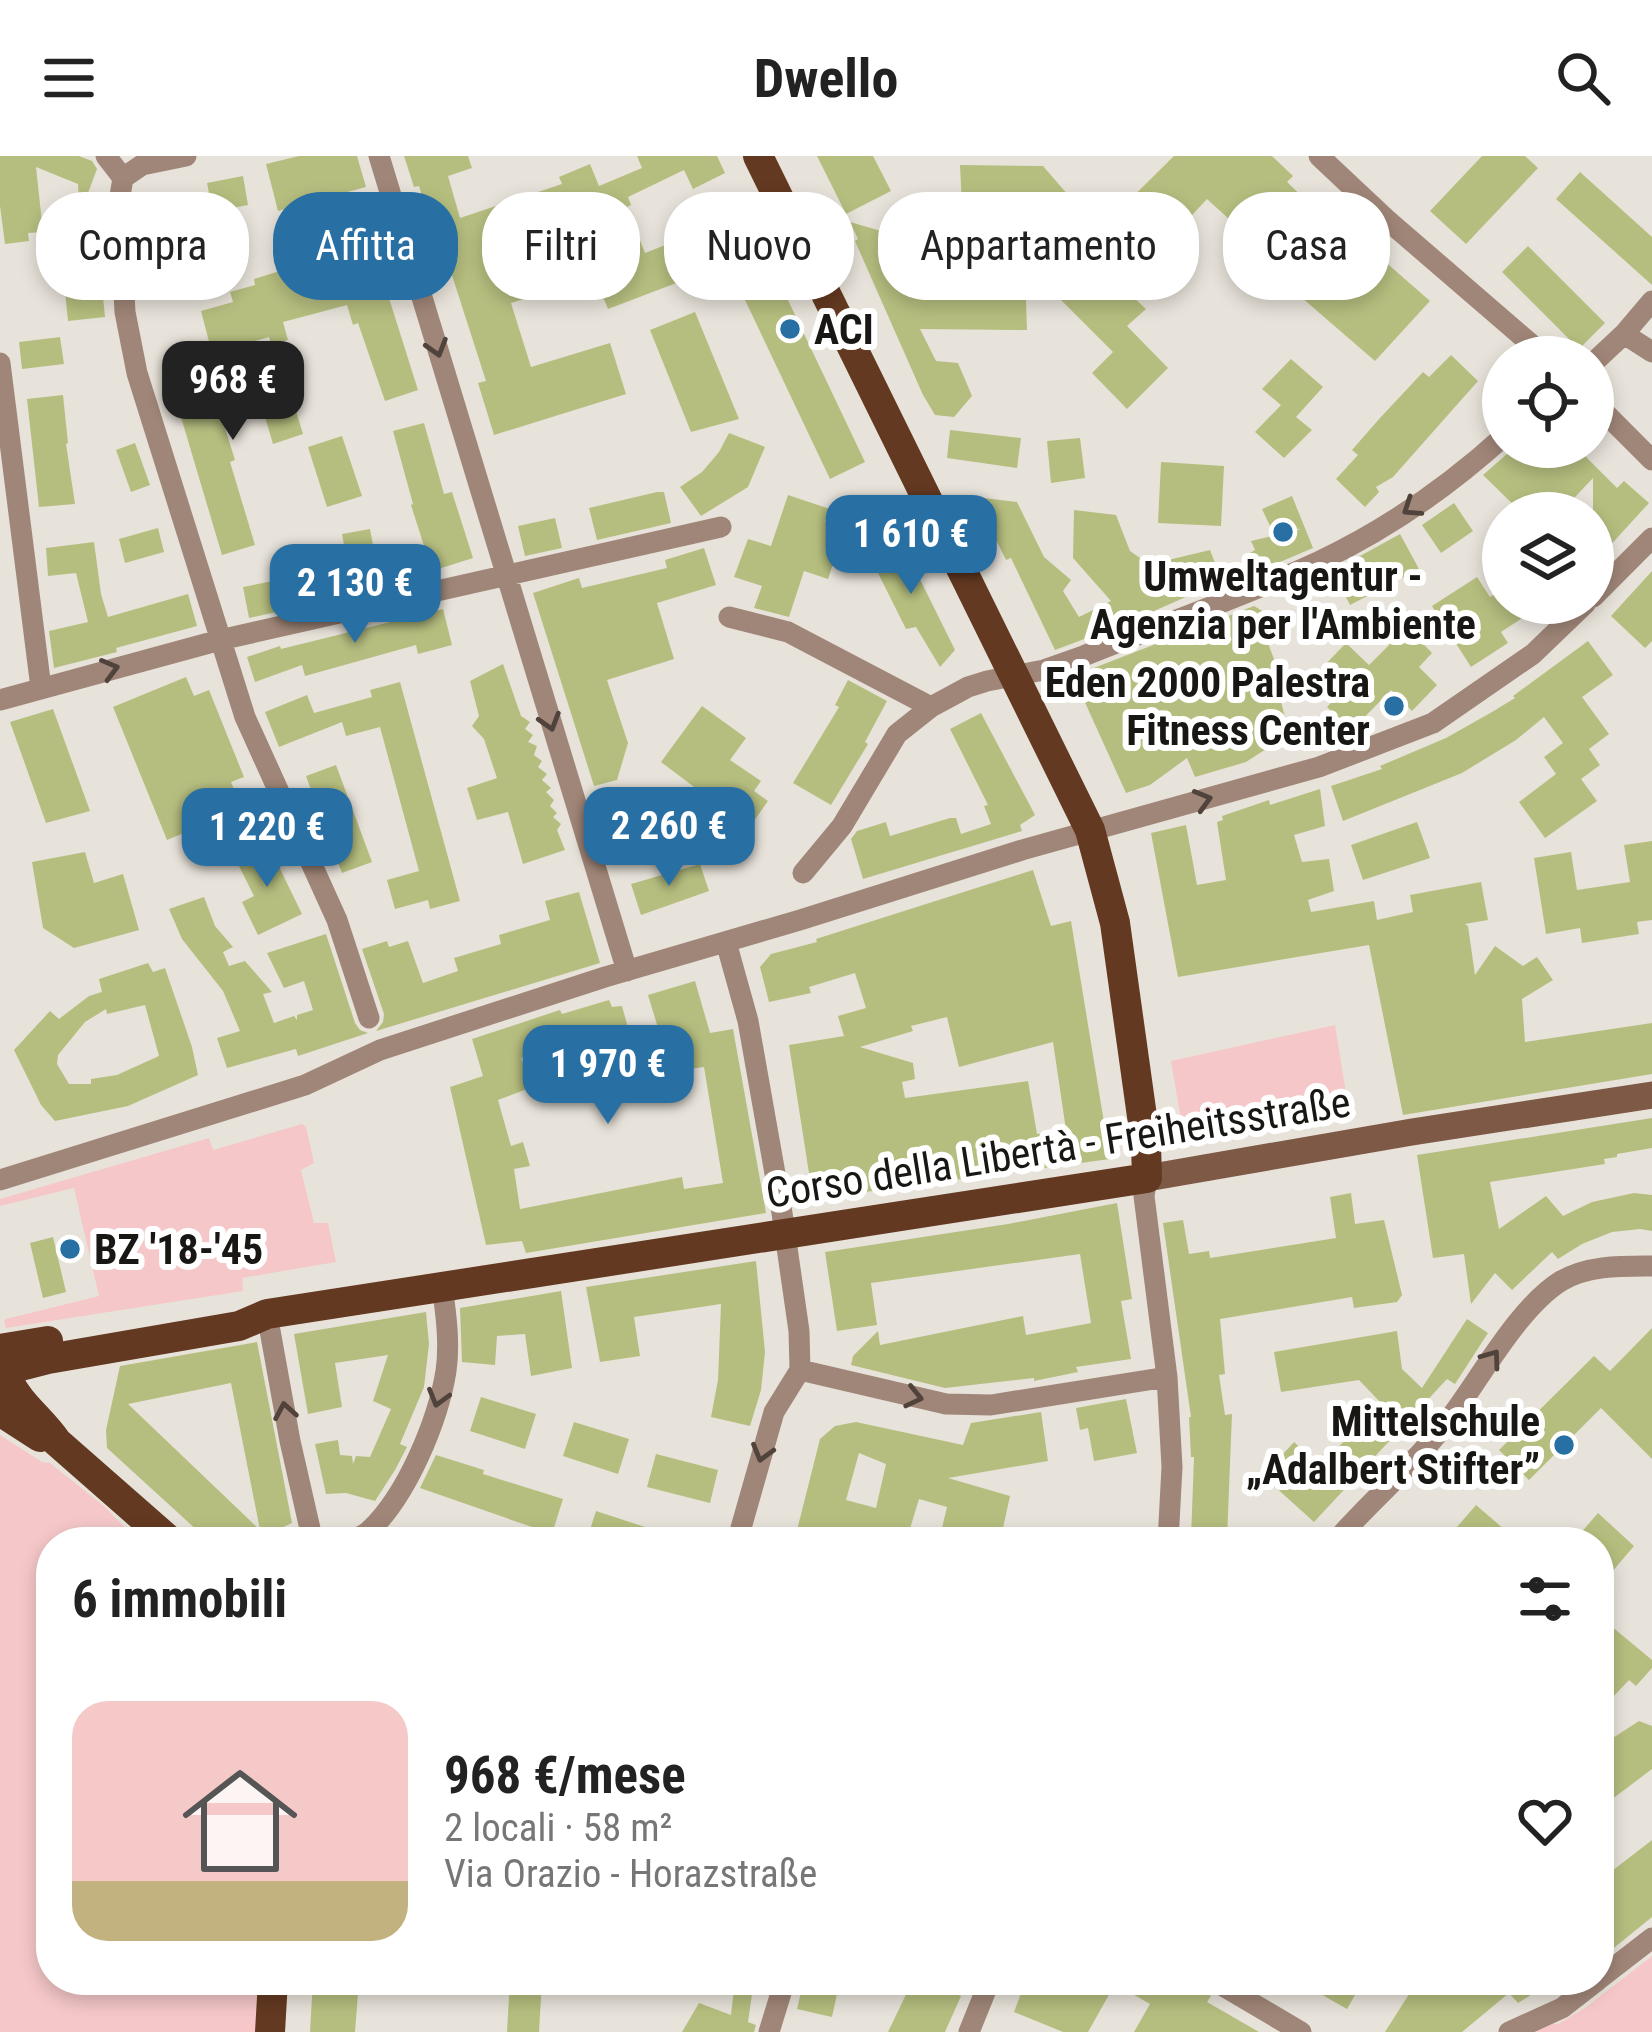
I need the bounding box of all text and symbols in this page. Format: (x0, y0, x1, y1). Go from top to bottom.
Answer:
icon: menu (36, 45, 102, 111)
icon: search (1550, 45, 1616, 111)
text: Dwello (754, 47, 898, 110)
chip: Compra (36, 192, 249, 300)
chip: Affitta (273, 192, 458, 300)
chip: Filtri (482, 192, 640, 300)
chip: Nuovo (664, 192, 854, 300)
chip: Appartamento (878, 192, 1199, 300)
chip: Casa (1223, 192, 1390, 300)
place label: ACI (814, 305, 874, 354)
marker: ACI (777, 316, 803, 342)
map controls (1482, 336, 1614, 624)
button: locate (1482, 336, 1614, 468)
one-way arrow (423, 337, 448, 358)
pin: 968 € (149, 341, 317, 443)
text: 968 € (189, 357, 277, 403)
button: layers (1482, 492, 1614, 624)
one-way arrow (1402, 494, 1424, 516)
pin: 1 610 € (800, 495, 1022, 597)
text: 1 610 € (853, 511, 969, 557)
marker: Umweltagentur - Agenzia per l'Ambiente (1270, 519, 1296, 545)
pin: 2 130 € (244, 544, 466, 646)
place label: Umweltagentur - Agenzia per l'Ambiente (1090, 552, 1476, 649)
text: 2 130 € (297, 560, 413, 606)
place label: Eden 2000 Palestra Fitness Center (1045, 658, 1370, 755)
one-way arrow (99, 659, 119, 684)
marker: Eden 2000 Palestra Fitness Center (1381, 693, 1407, 719)
one-way arrow (536, 711, 561, 732)
pin: 2 260 € (558, 787, 780, 889)
pin: 1 220 € (156, 788, 378, 890)
one-way arrow (1192, 789, 1213, 814)
text: 2 260 € (611, 803, 727, 849)
text: 1 220 € (209, 804, 325, 850)
pin: 1 970 € (497, 1025, 719, 1127)
text: 1 970 € (550, 1041, 666, 1087)
street label: Corso della Libertà - Freiheitsstraße (762, 1077, 1354, 1218)
place label: BZ '18-'45 (94, 1225, 263, 1274)
marker: BZ '18-'45 (57, 1236, 83, 1262)
one-way arrow (1478, 1350, 1500, 1371)
one-way arrow (903, 1383, 923, 1408)
one-way arrow (427, 1387, 452, 1408)
place label: Mittelschule „Adalbert Stifter” (1246, 1397, 1540, 1494)
one-way arrow (273, 1401, 298, 1421)
marker: Mittelschule „Adalbert Stifter” (1551, 1432, 1577, 1458)
one-way arrow (751, 1442, 776, 1463)
icon: filters (1512, 1566, 1578, 1632)
text: 6 immobili (72, 1570, 287, 1629)
text: 968 €/mese (444, 1746, 686, 1805)
icon: home (168, 1749, 312, 1893)
icon: heart (1512, 1788, 1578, 1854)
text: 2 locali · 58 m² (444, 1805, 672, 1851)
text: Via Orazio - Horazstraße (444, 1851, 817, 1897)

